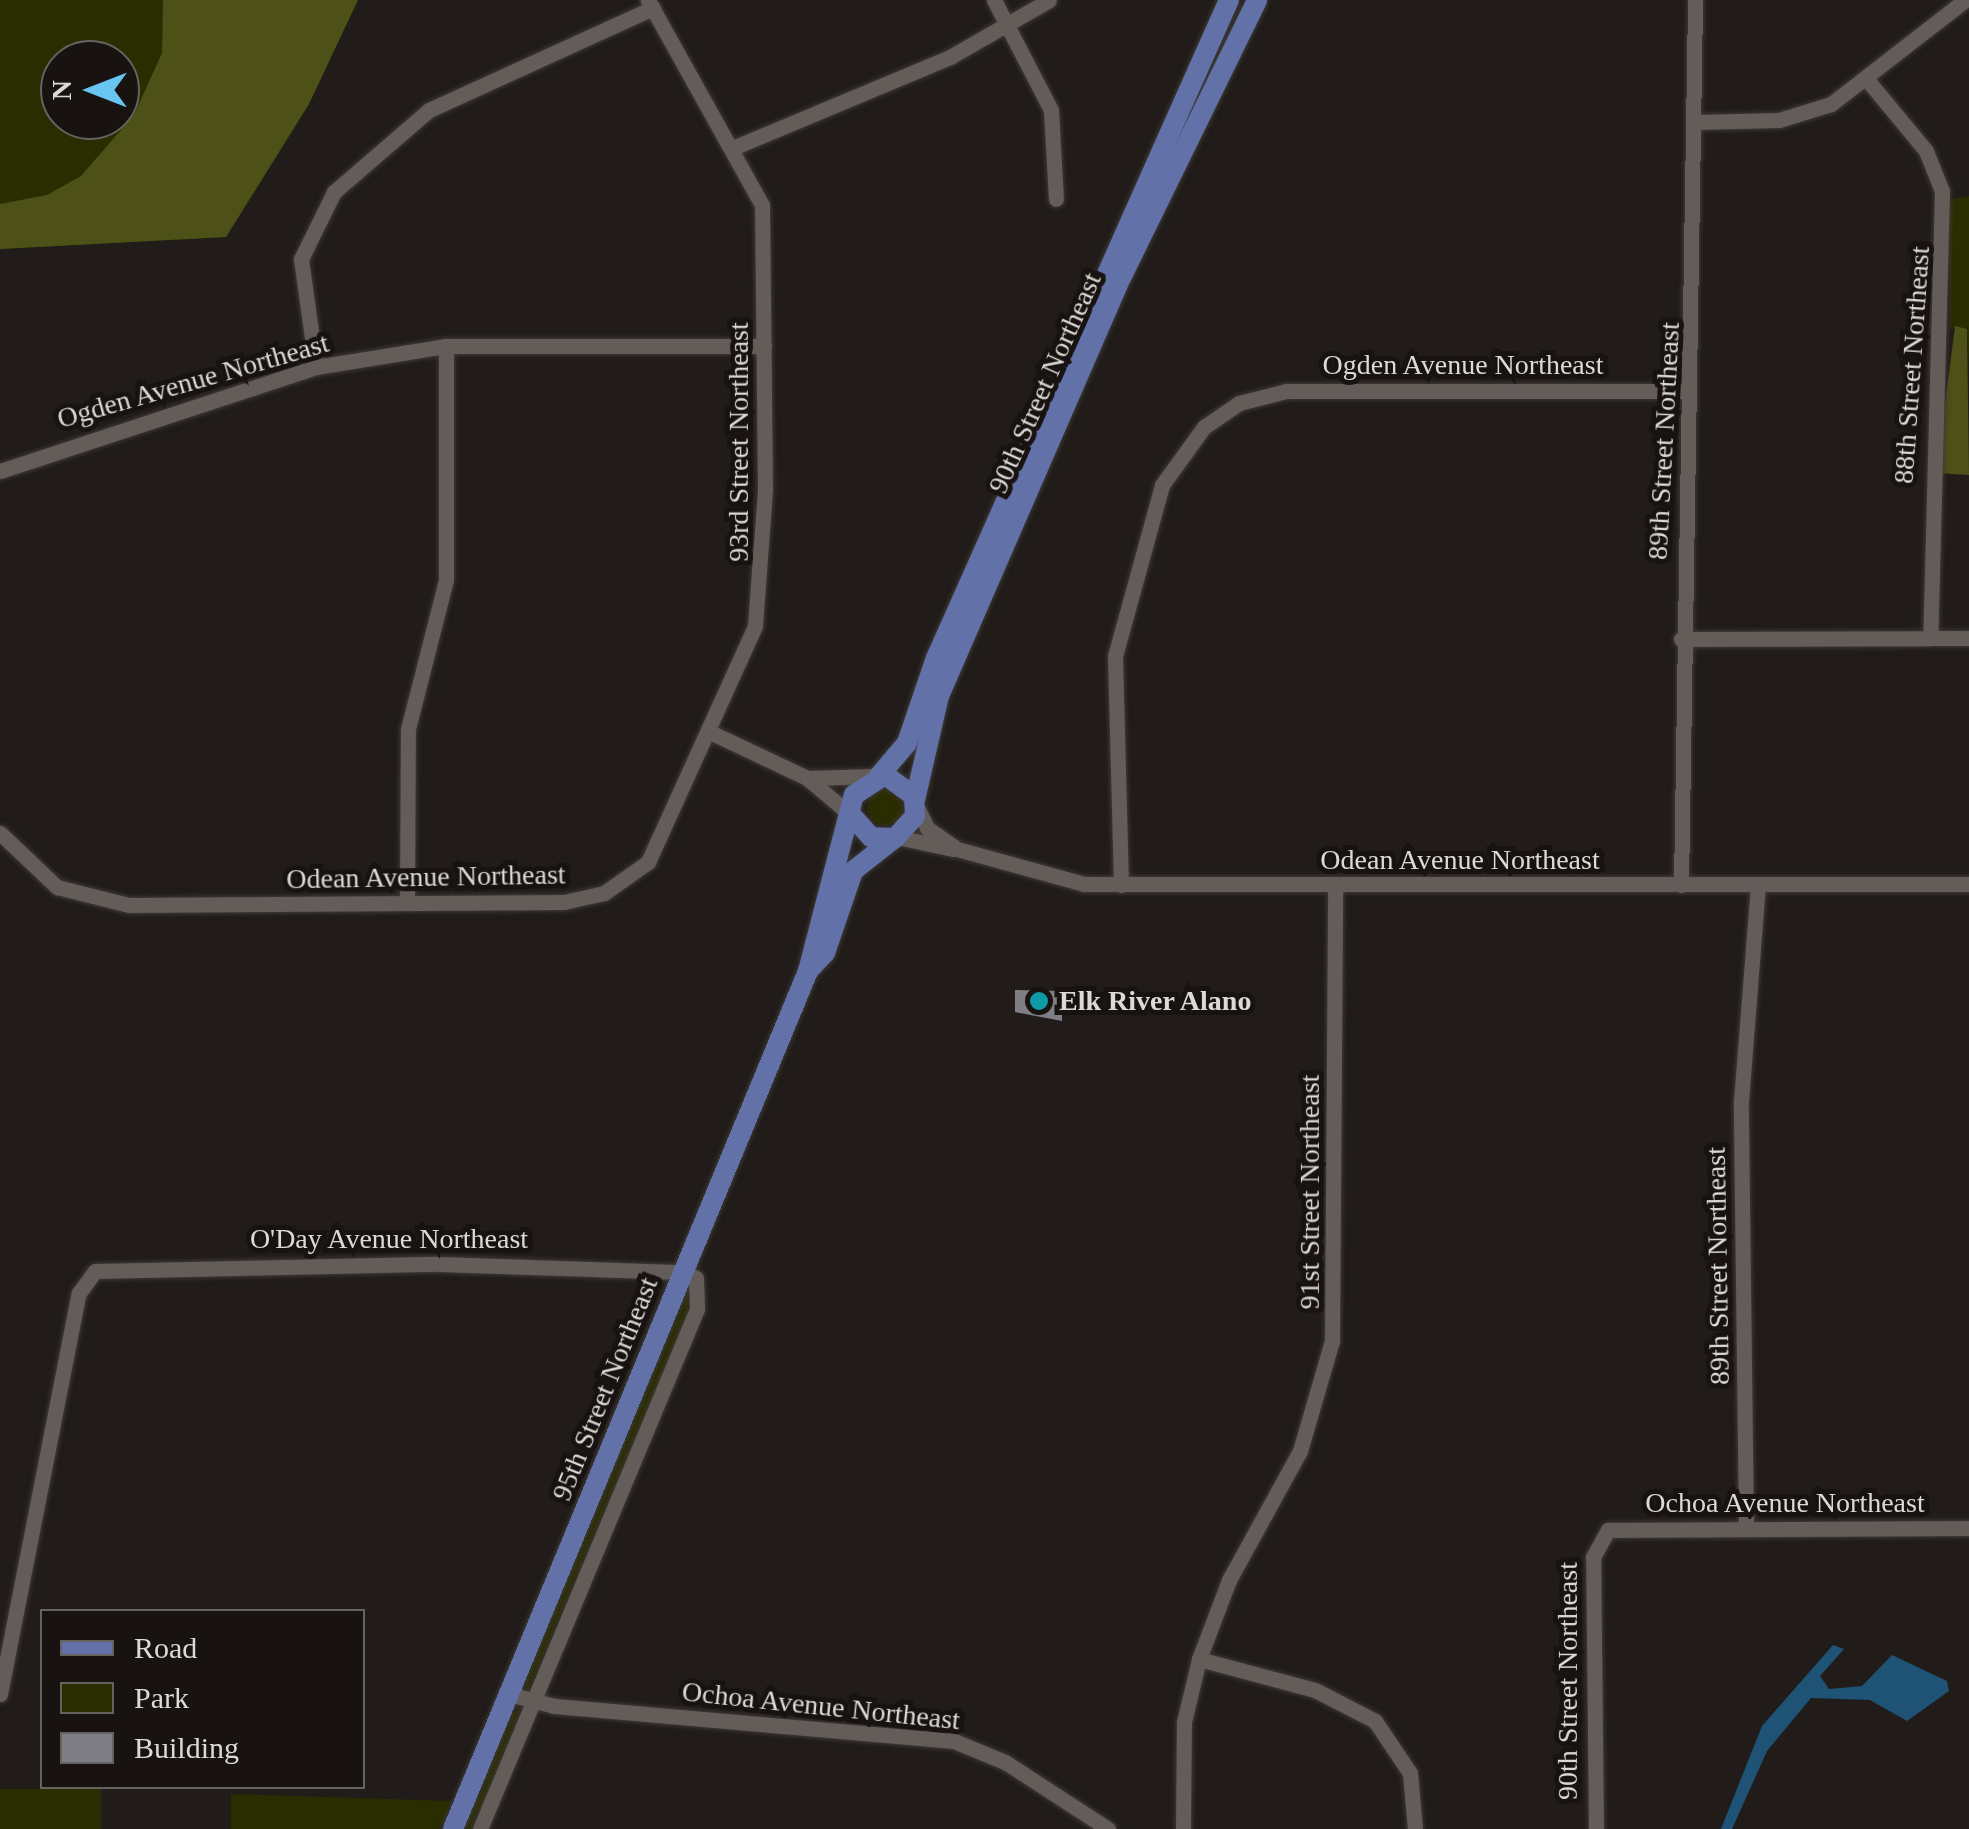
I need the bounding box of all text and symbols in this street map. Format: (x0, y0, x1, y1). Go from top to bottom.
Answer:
north arrow (40, 40, 140, 140)
text: N (46, 80, 77, 100)
street label: 88th Street Northeast (1887, 245, 1937, 485)
street label: 90th Street Northeast (981, 267, 1109, 499)
street label: 89th Street Northeast (1641, 321, 1687, 561)
street label: 93rd Street Northeast (722, 322, 756, 562)
street label: Ogden Avenue Northeast (53, 326, 333, 436)
street label: Ogden Avenue Northeast (1322, 348, 1604, 382)
street label: Odean Avenue Northeast (1320, 843, 1600, 877)
street label: Odean Avenue Northeast (285, 858, 567, 896)
place label: Elk River Alano (1059, 984, 1253, 1018)
marker: Elk River Alano (1028, 990, 1050, 1012)
street label: 91st Street Northeast (1293, 1075, 1327, 1309)
street label: 89th Street Northeast (1699, 1147, 1737, 1385)
street label: O'Day Avenue Northeast (249, 1222, 529, 1256)
street label: 95th Street Northeast (545, 1272, 665, 1506)
street label: Ochoa Avenue Northeast (1645, 1486, 1925, 1520)
street label: 90th Street Northeast (1551, 1562, 1585, 1800)
legend (40, 1609, 365, 1789)
text: Road (134, 1631, 197, 1664)
street label: Ochoa Avenue Northeast (680, 1675, 962, 1737)
text: Park (134, 1681, 189, 1714)
text: Building (134, 1731, 239, 1764)

